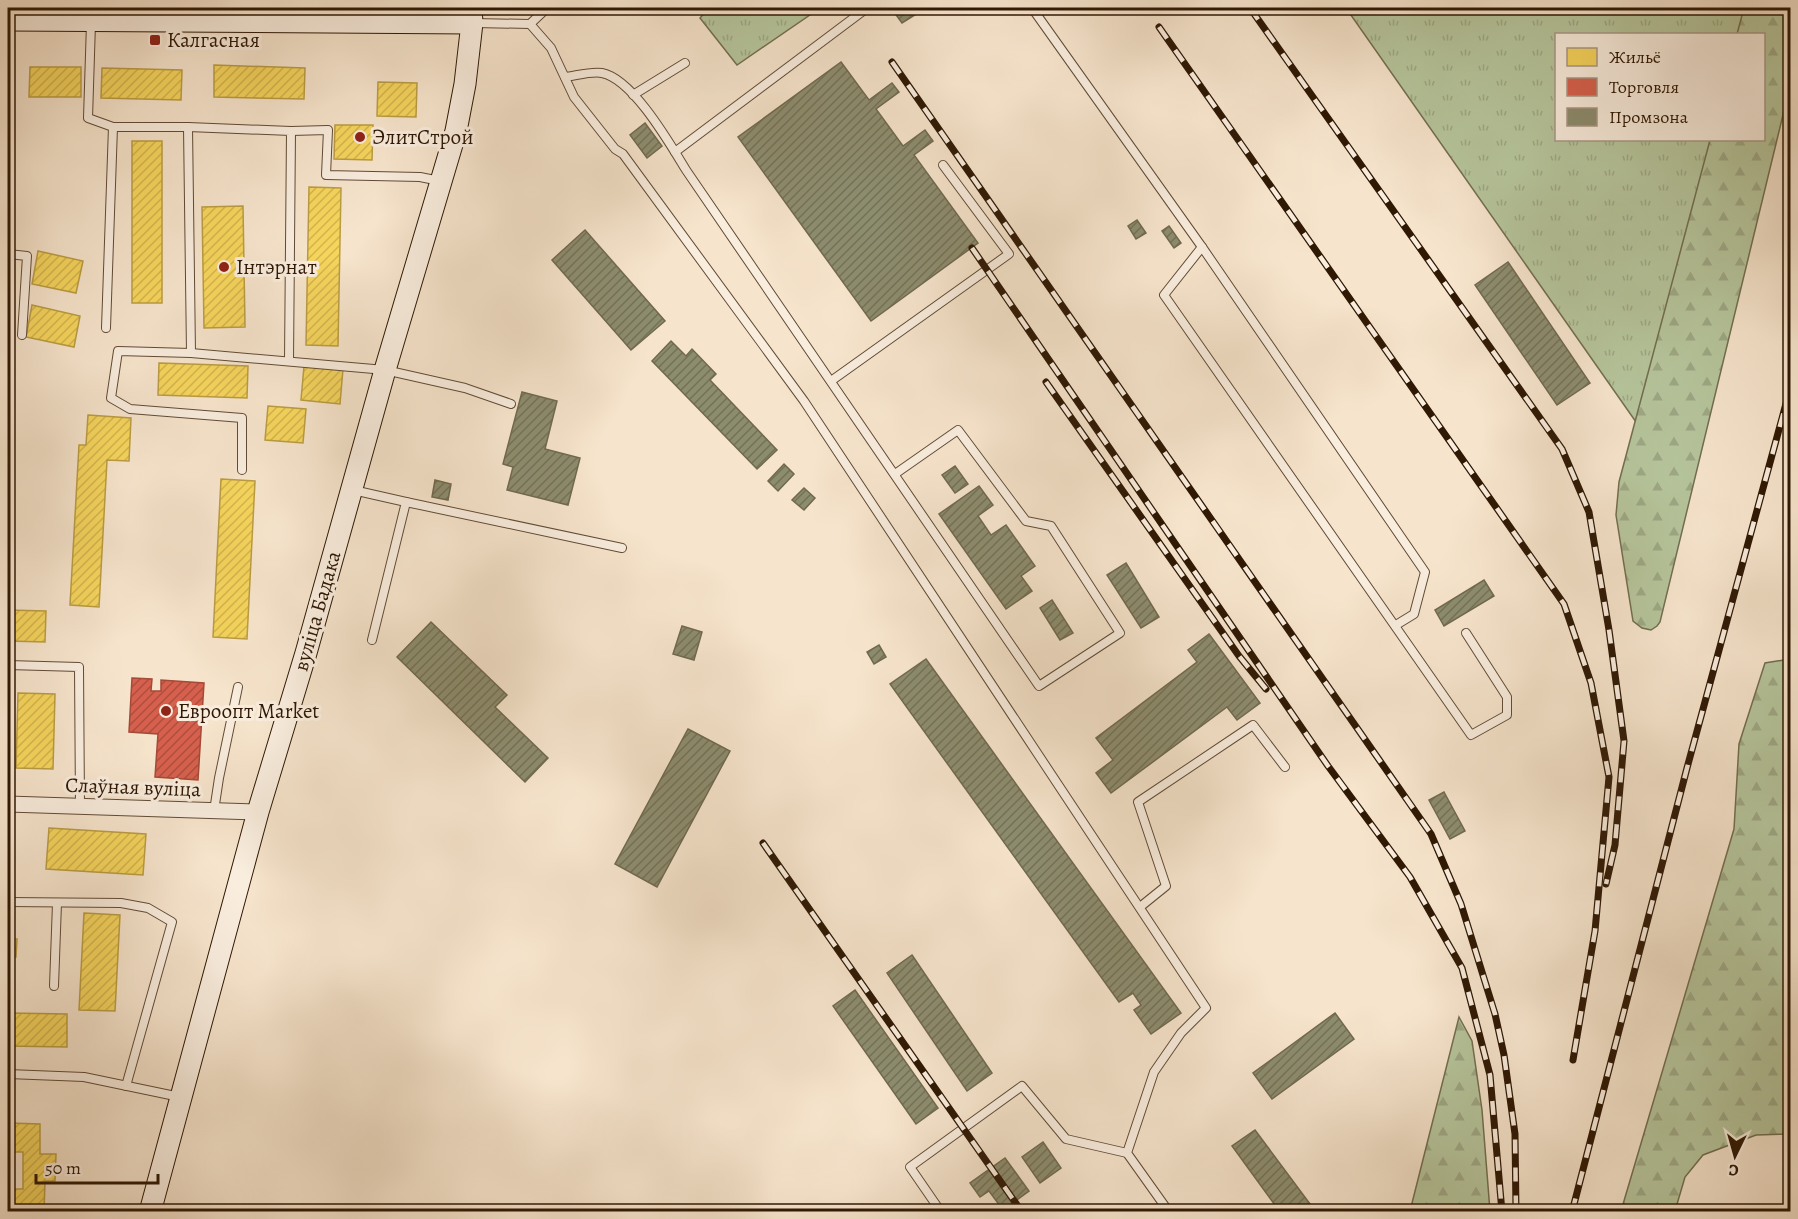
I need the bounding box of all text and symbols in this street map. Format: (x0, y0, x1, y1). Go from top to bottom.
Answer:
place label: Калгасная (167, 26, 260, 54)
marker: Калгасная (148, 33, 162, 47)
legend (1555, 33, 1765, 141)
text: Жильё (1609, 45, 1661, 69)
text: Торговля (1609, 75, 1679, 99)
text: Промзона (1609, 105, 1689, 129)
place label: ЭлитСтрой (372, 123, 473, 151)
marker: ЭлитСтрой (353, 130, 367, 144)
place label: Інтэрнат (236, 253, 317, 281)
marker: Інтэрнат (217, 260, 231, 274)
street label: вуліца Бадака (286, 547, 348, 674)
place label: Евроопт Market (178, 697, 319, 725)
marker: Евроопт Market (159, 704, 173, 718)
street label: Слаўная вуліца (65, 771, 202, 803)
north arrow (1705, 1126, 1765, 1186)
scale bar (36, 1147, 158, 1185)
text: 50 m (45, 1156, 81, 1180)
text: С (1728, 1159, 1740, 1181)

